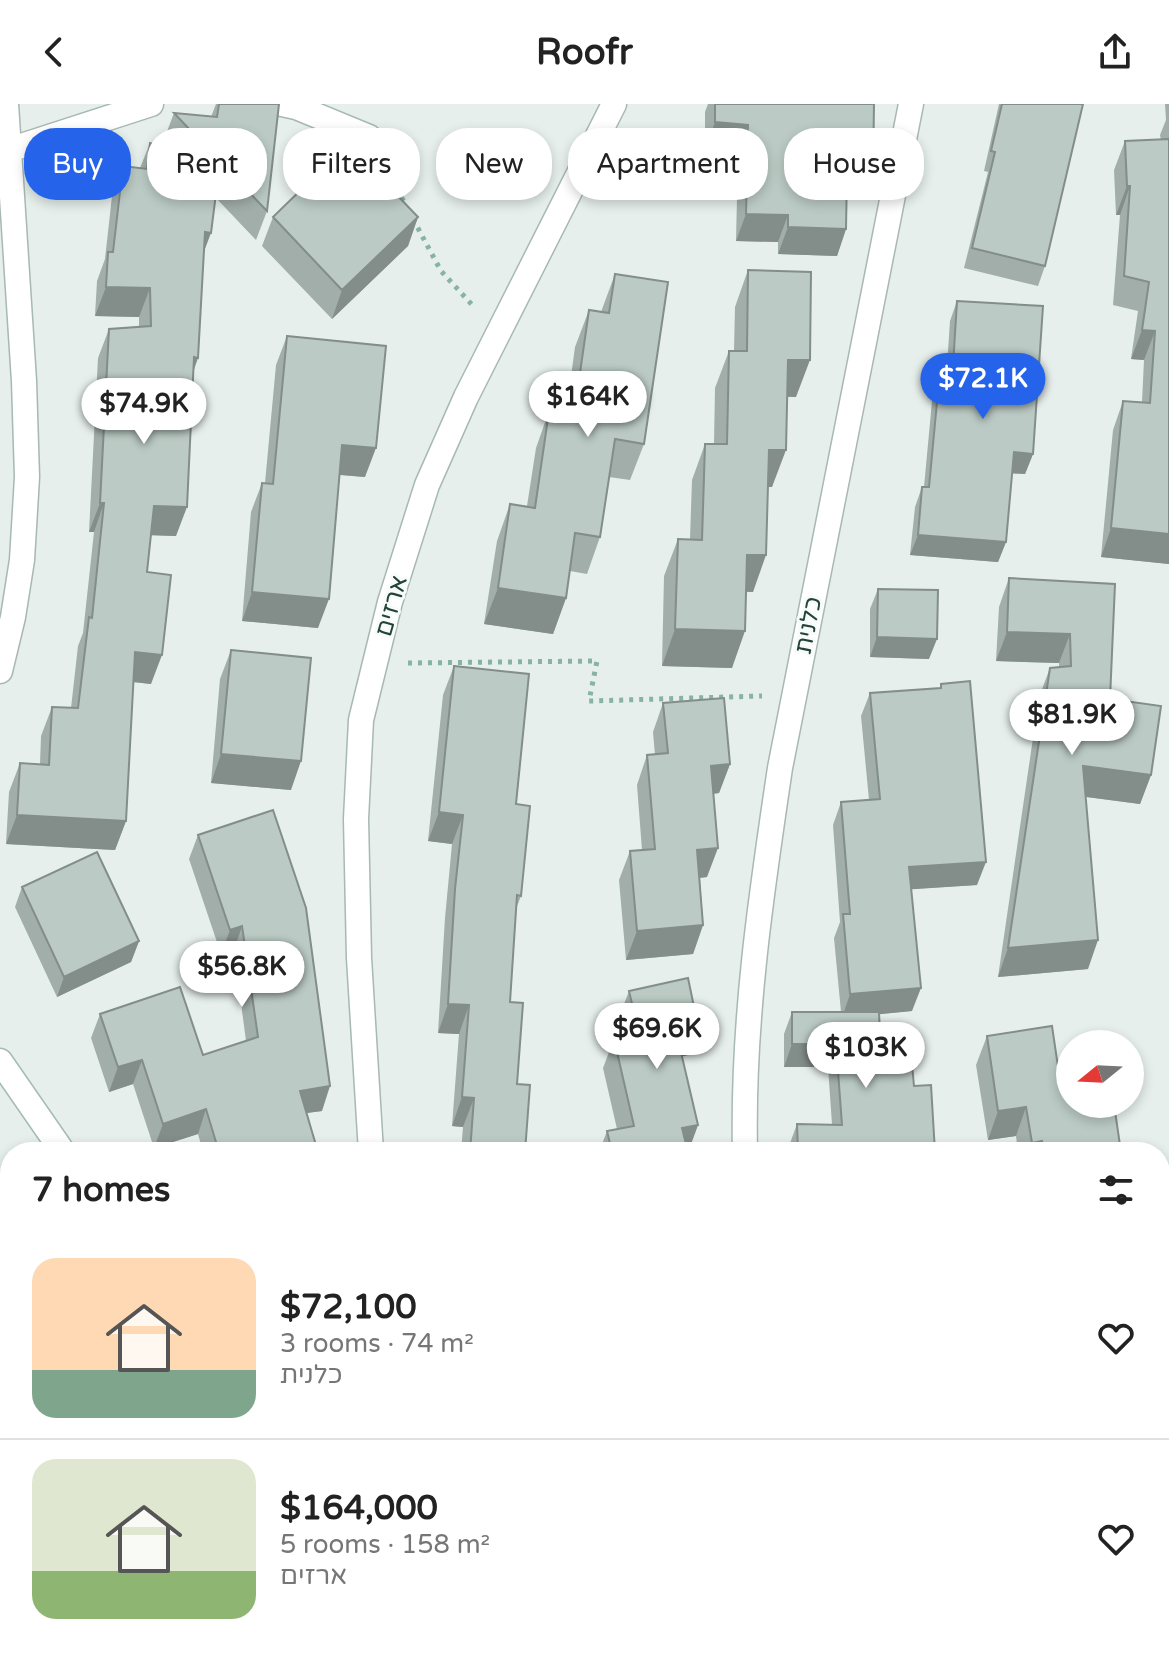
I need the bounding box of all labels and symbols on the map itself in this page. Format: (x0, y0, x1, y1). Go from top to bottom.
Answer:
pin: $72.1K (918, 353, 1048, 421)
pin: $164K (532, 371, 644, 439)
pin: $74.9K (79, 378, 209, 446)
street label: ארזים (369, 572, 414, 640)
street label: כלנית (789, 594, 828, 656)
pin: $81.9K (1007, 689, 1137, 757)
pin: $56.8K (177, 941, 307, 1009)
pin: $69.6K (592, 1003, 722, 1071)
pin: $103K (810, 1022, 922, 1090)
north arrow (1056, 1030, 1144, 1118)

